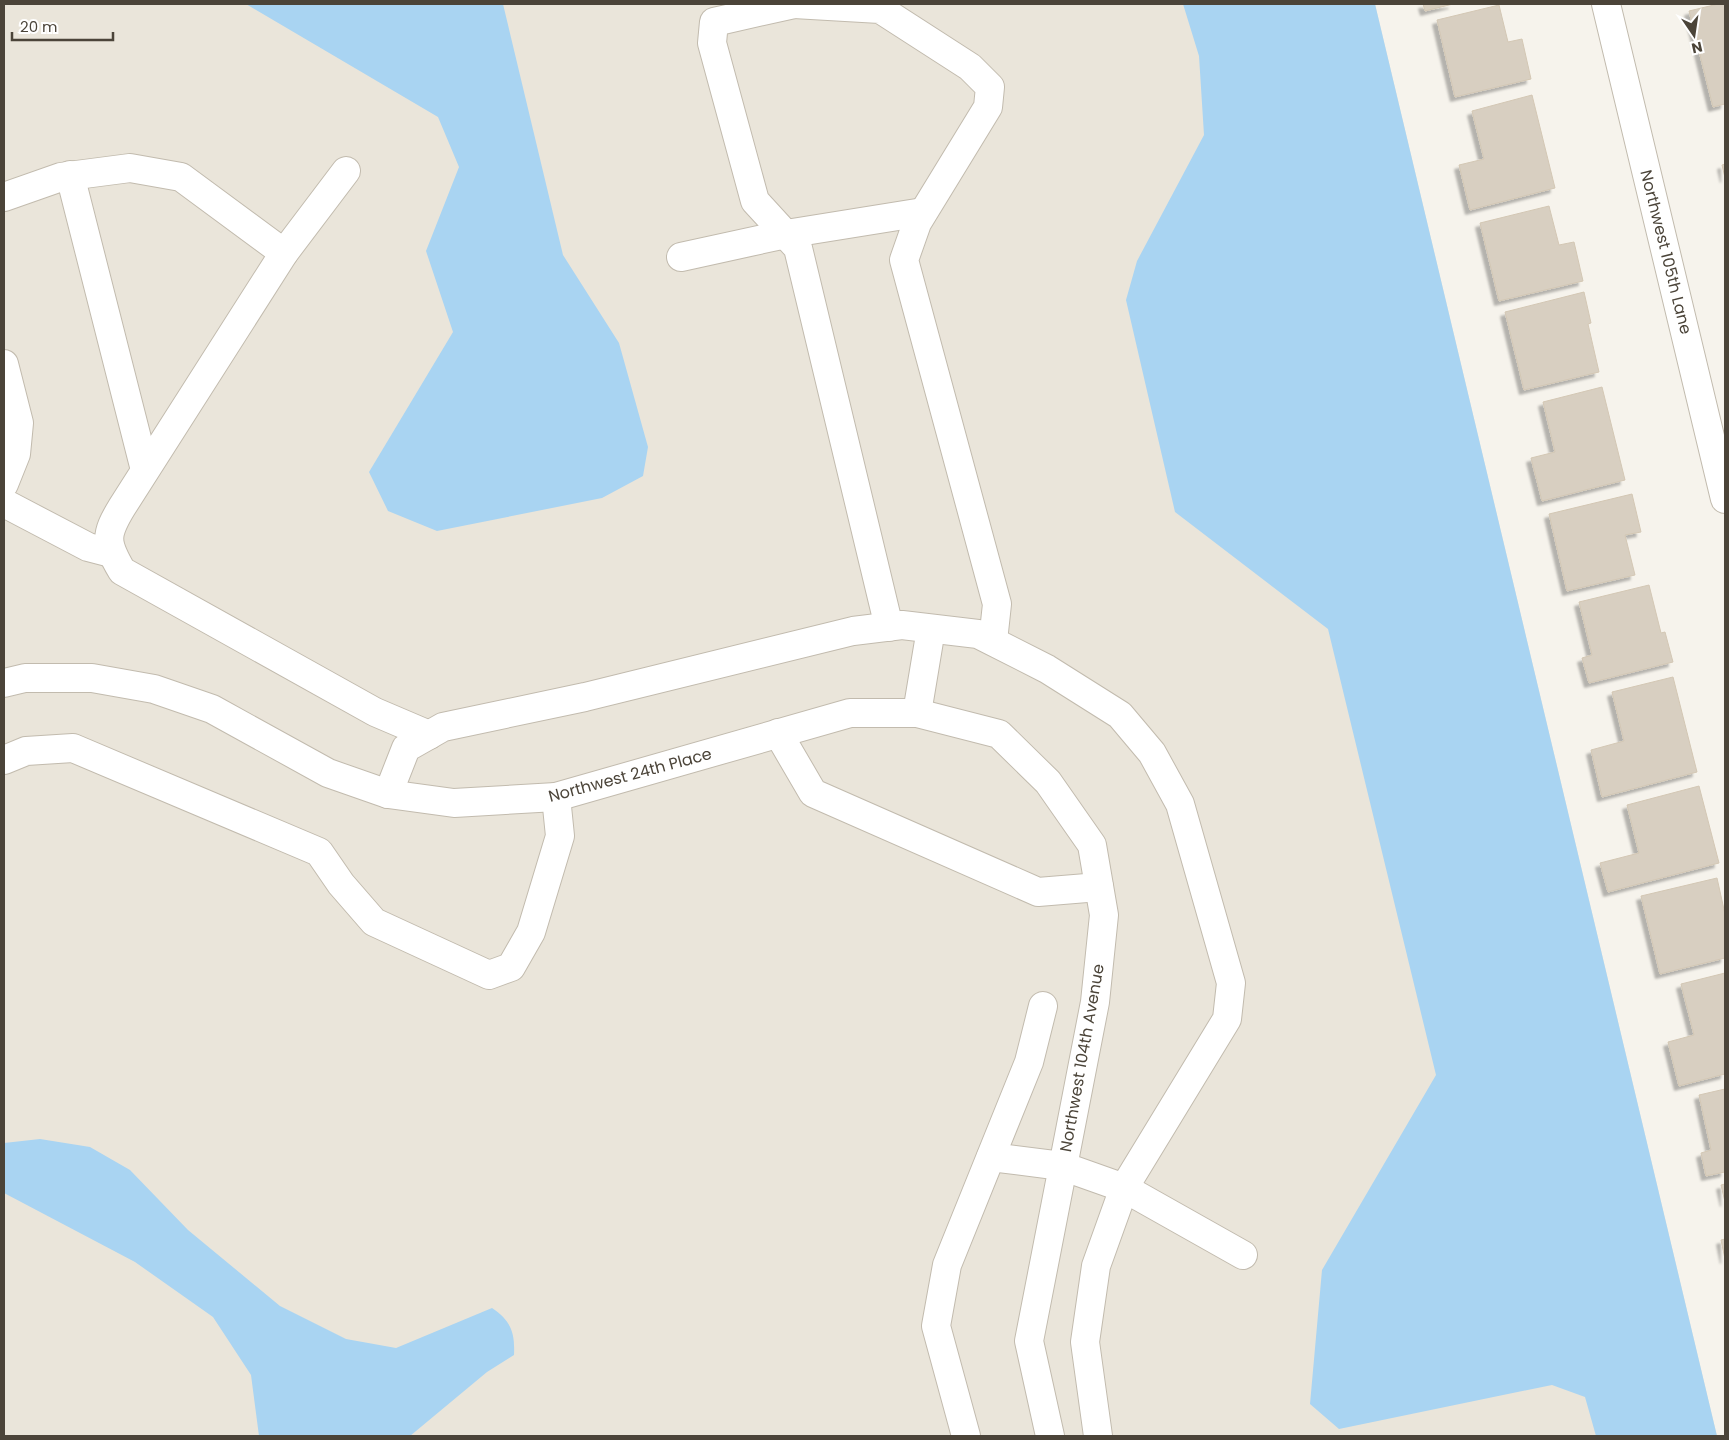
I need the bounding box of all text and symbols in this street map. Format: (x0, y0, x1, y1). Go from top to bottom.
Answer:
scale bar (12, 10, 114, 42)
north arrow (1669, 10, 1719, 60)
text: 20 m (20, 16, 58, 37)
text: N (1690, 37, 1704, 59)
street label: Northwest 105th Lane (1634, 167, 1698, 337)
street label: Northwest 24th Place (546, 742, 714, 808)
street label: Northwest 104th Avenue (1054, 962, 1110, 1154)

